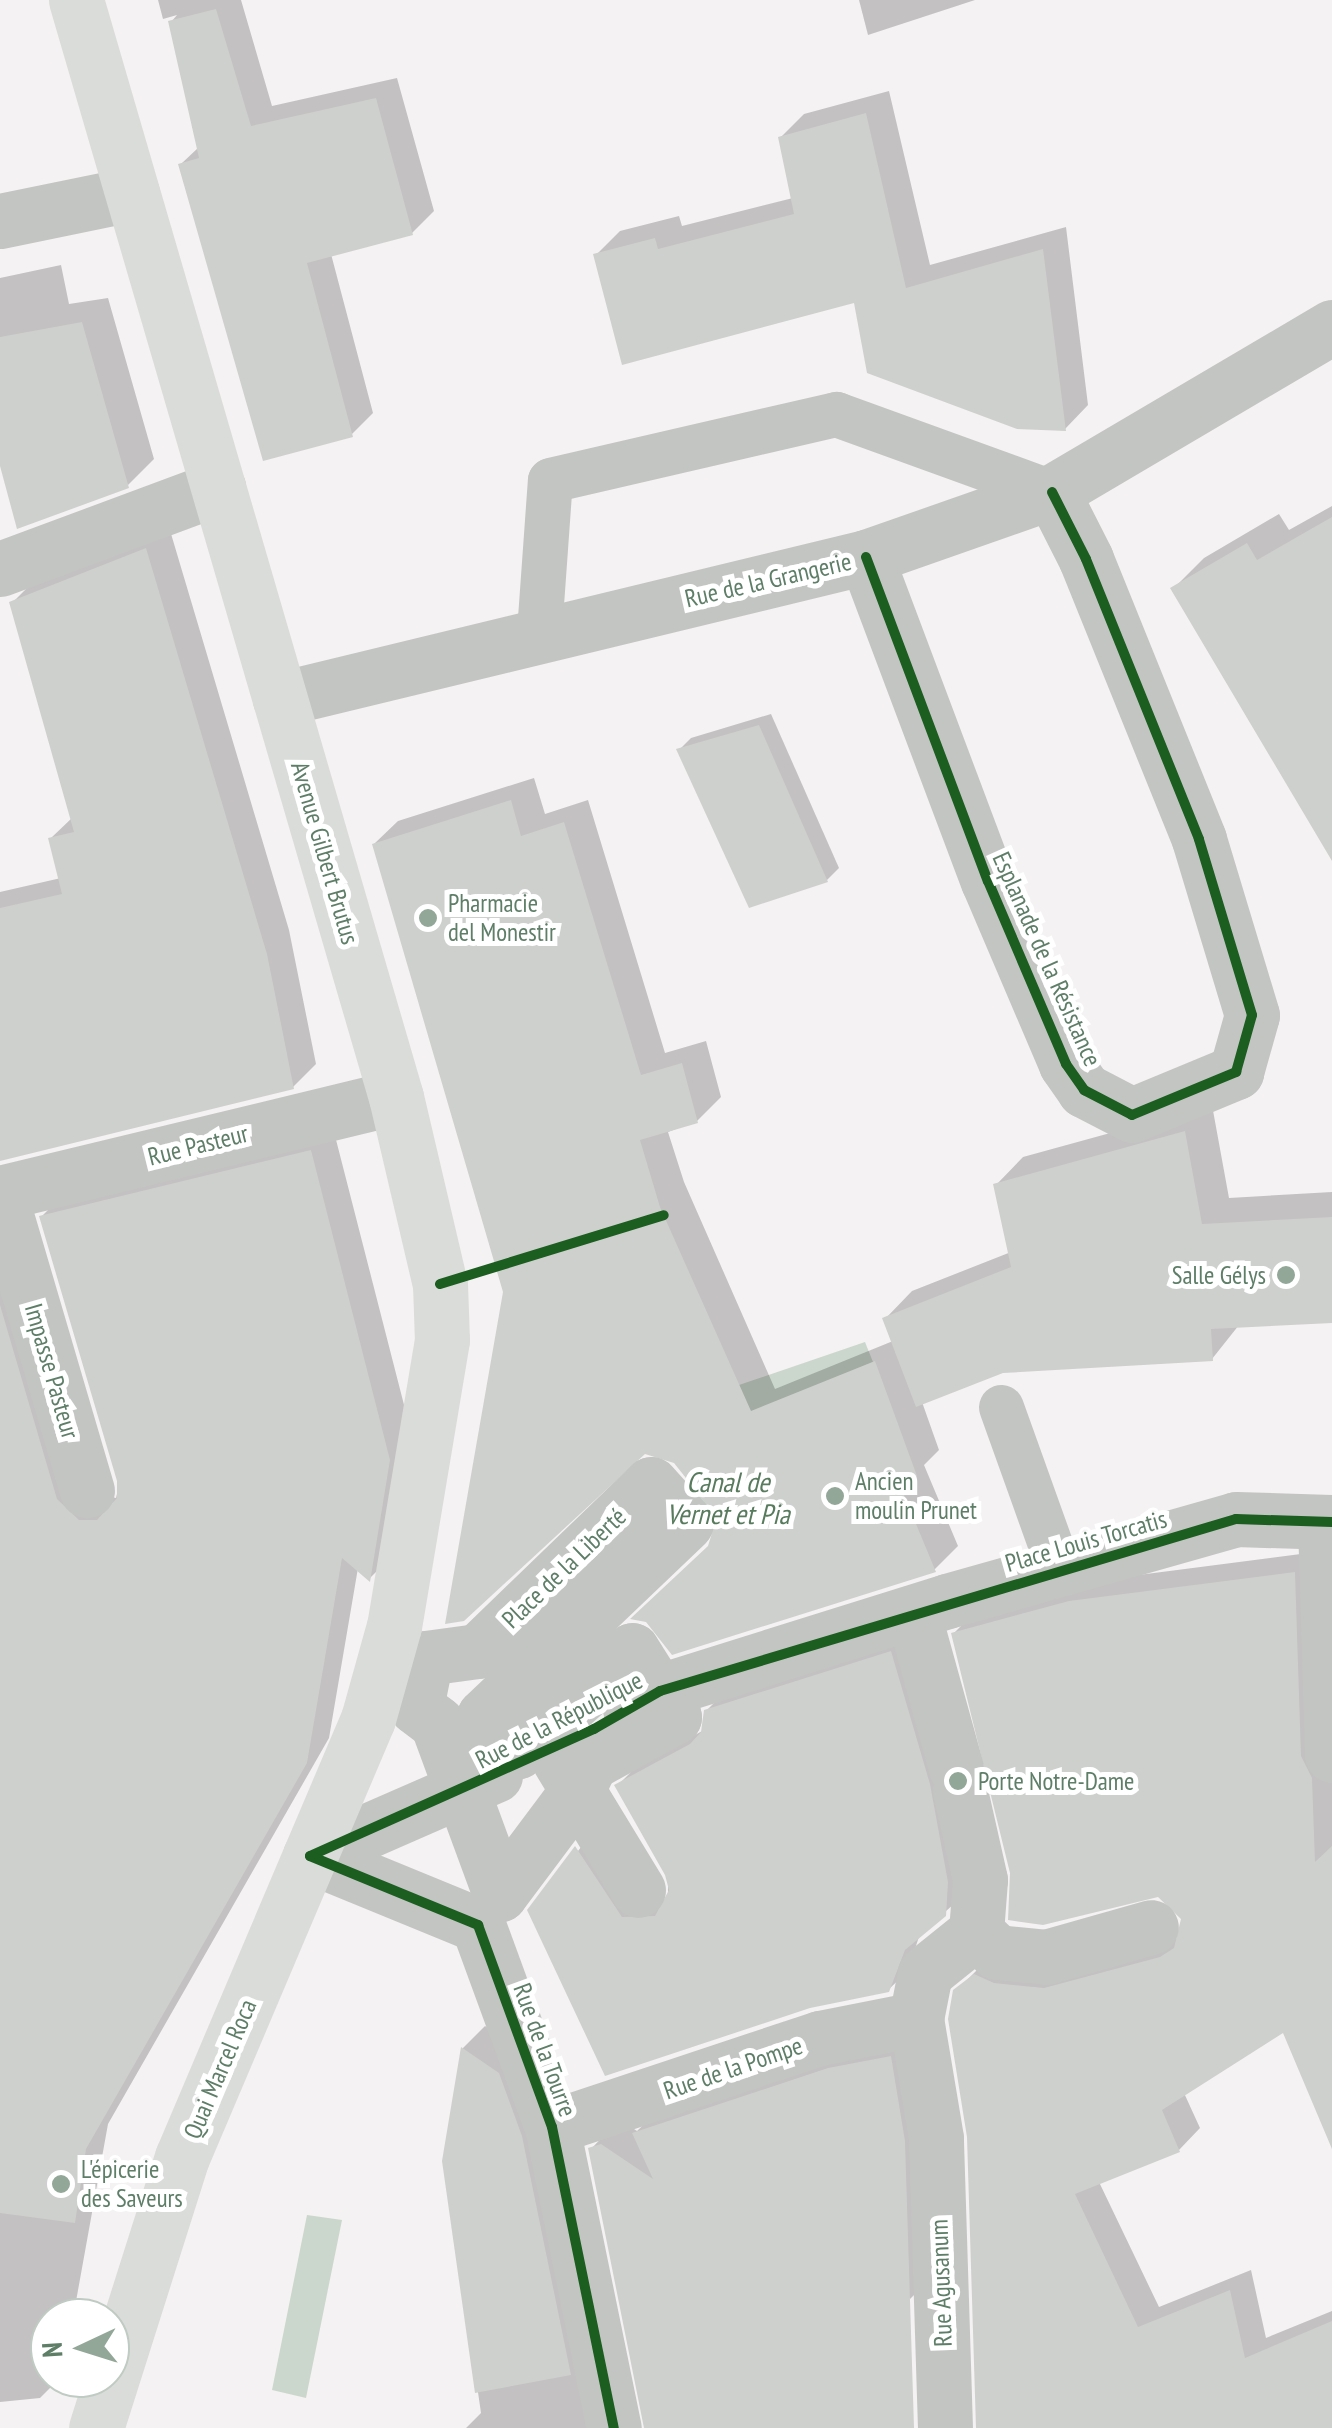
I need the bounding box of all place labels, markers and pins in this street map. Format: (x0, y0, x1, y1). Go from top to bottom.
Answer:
place label: Pharmacie del Monestir (448, 889, 556, 948)
marker: Pharmacie del Monestir (417, 907, 439, 929)
place label: Salle Gélys (1172, 1260, 1266, 1290)
marker: Salle Gélys (1275, 1264, 1297, 1286)
place label: Ancien moulin Prunet (855, 1467, 977, 1526)
marker: Ancien moulin Prunet (824, 1485, 846, 1507)
place label: Porte Notre-Dame (978, 1766, 1134, 1796)
marker: Porte Notre-Dame (947, 1770, 969, 1792)
place label: L'épicerie des Saveurs (81, 2155, 183, 2214)
marker: L'épicerie des Saveurs (50, 2173, 72, 2195)

